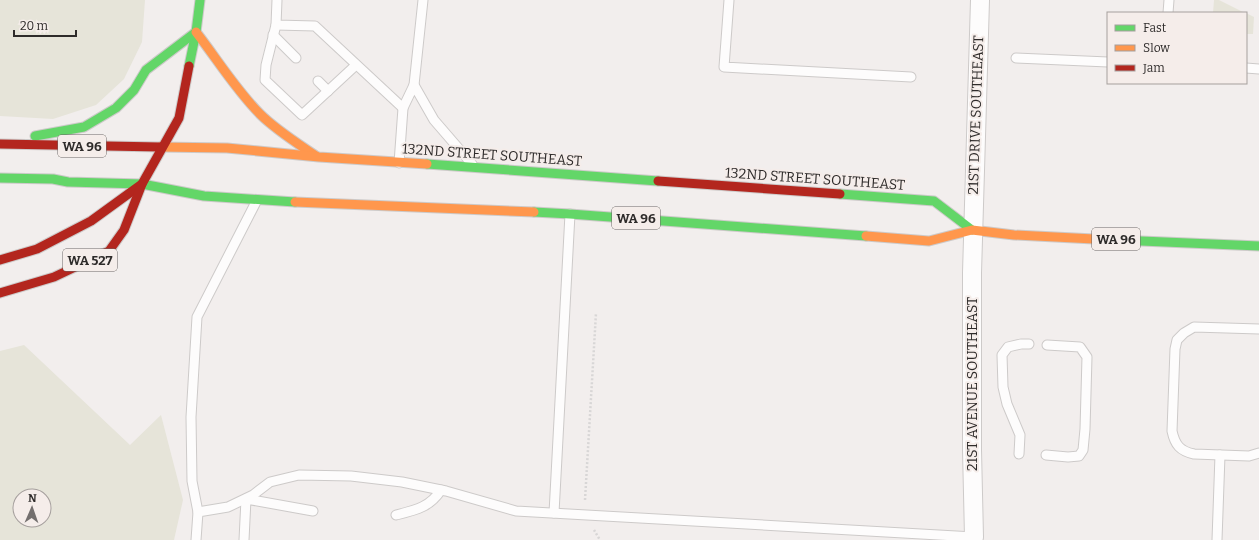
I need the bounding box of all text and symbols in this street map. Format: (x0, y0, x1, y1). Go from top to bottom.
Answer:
scale bar (14, 12, 76, 38)
legend (1107, 12, 1247, 84)
text: 20 m (20, 19, 49, 33)
text: Fast (1143, 21, 1167, 35)
street label: 21ST DRIVE SOUTHEAST (965, 35, 987, 195)
text: Slow (1143, 41, 1170, 55)
text: Jam (1142, 61, 1165, 75)
road number: WA 96 (58, 135, 106, 157)
street label: 132ND STREET SOUTHEAST (401, 140, 583, 170)
street label: 132ND STREET SOUTHEAST (724, 164, 906, 194)
road number: WA 96 (612, 207, 660, 229)
road number: WA 96 (1092, 228, 1140, 250)
road number: WA 527 (63, 249, 117, 271)
street label: 21ST AVENUE SOUTHEAST (964, 297, 981, 471)
north arrow (12, 488, 52, 528)
text: N (28, 492, 37, 505)

